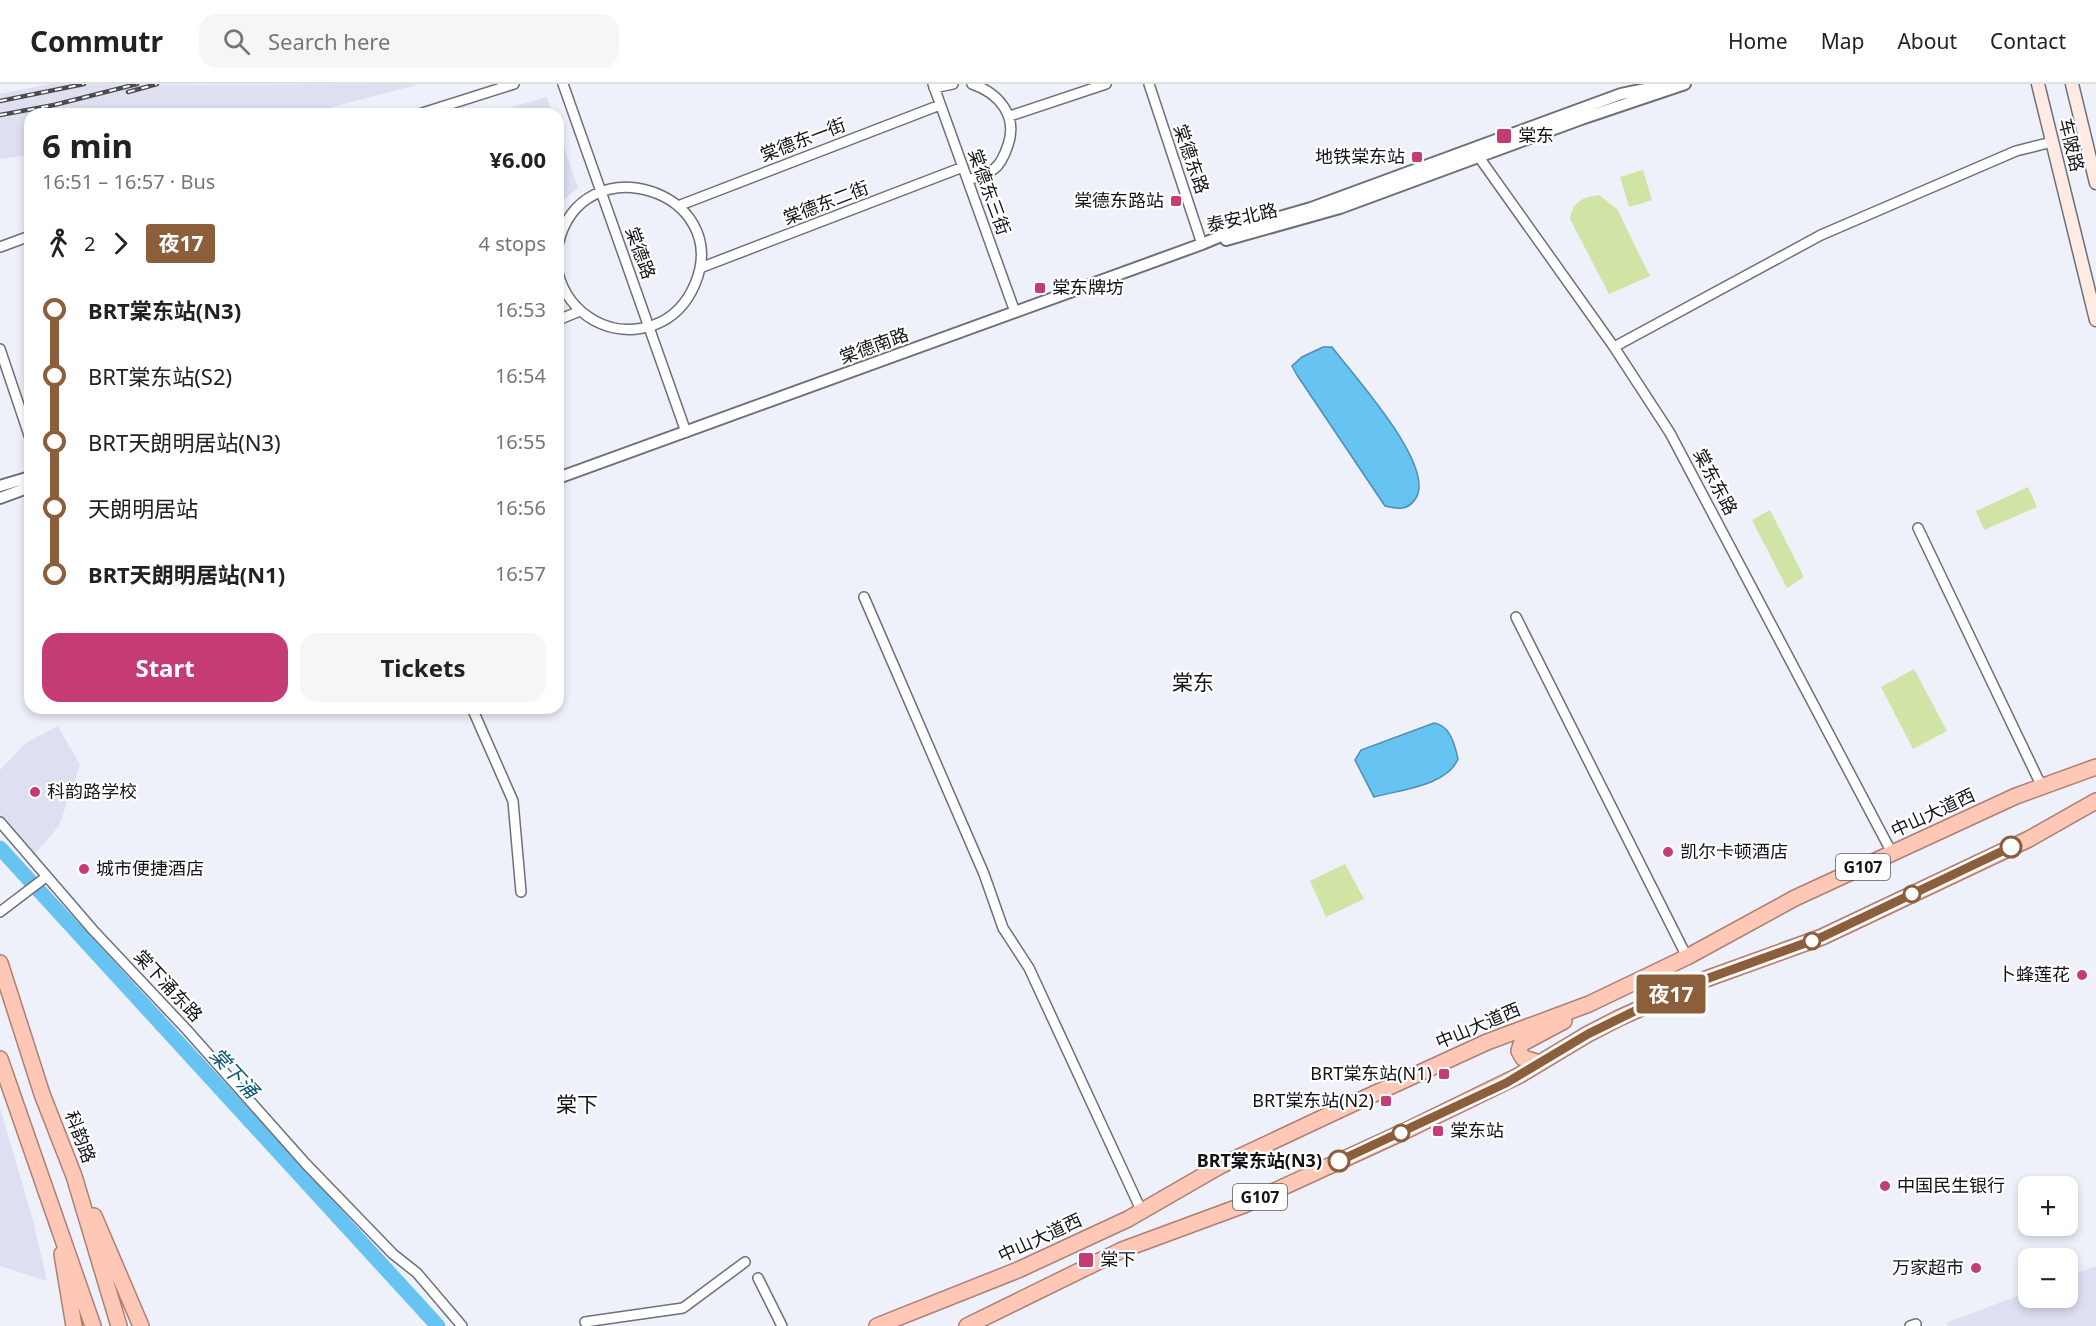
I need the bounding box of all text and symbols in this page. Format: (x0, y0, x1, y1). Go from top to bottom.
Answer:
search box (199, 14, 619, 68)
text: Commutr (30, 22, 163, 60)
icon: search (220, 25, 253, 58)
text: Search here (268, 26, 390, 56)
text: Home (1728, 27, 1788, 55)
text: Map (1821, 27, 1864, 55)
text: About (1897, 27, 1957, 55)
text: Contact (1990, 27, 2066, 55)
street label: 棠德东一街 (756, 112, 849, 166)
street label: 车陂路 (2054, 116, 2090, 174)
street label: 棠德东路 (1169, 121, 1215, 197)
text: 6 min (42, 123, 133, 168)
place label: 棠东 (1518, 123, 1554, 147)
marker: 棠东 (1495, 127, 1513, 145)
text: ¥6.00 (489, 144, 546, 174)
place label: 地铁棠东站 (1315, 144, 1405, 168)
street label: 棠德东三街 (963, 145, 1017, 238)
marker: 地铁棠东站 (1410, 150, 1424, 164)
text: 16:51 – 16:57 · Bus (42, 168, 215, 195)
street label: 棠德东二街 (779, 175, 872, 229)
place label: 棠德东路站 (1074, 188, 1164, 212)
marker: 棠德东路站 (1169, 194, 1183, 208)
street label: 泰安北路 (1204, 197, 1280, 237)
street label: 棠德路 (620, 223, 661, 282)
icon: walk (42, 227, 75, 260)
icon: forward (104, 227, 137, 260)
text: 夜17 (158, 229, 203, 257)
text: 2 (84, 230, 95, 257)
text: 4 stops (479, 230, 546, 257)
place label: 棠东牌坊 (1052, 275, 1124, 299)
marker: 棠东牌坊 (1033, 281, 1047, 295)
text: BRT棠东站(N3) (88, 295, 241, 325)
text: 16:53 (495, 296, 546, 323)
street label: 棠德南路 (836, 321, 912, 369)
text: BRT棠东站(S2) (88, 361, 232, 391)
text: 16:54 (495, 362, 546, 389)
text: BRT天朗明居站(N3) (88, 427, 281, 457)
text: 16:55 (495, 428, 546, 455)
street label: 棠东东路 (1688, 444, 1743, 519)
text: 天朗明居站 (88, 493, 198, 523)
text: 16:56 (495, 494, 546, 521)
text: BRT天朗明居站(N1) (88, 559, 285, 589)
text: 16:57 (495, 560, 546, 587)
button: Start (42, 633, 288, 702)
button: Tickets (300, 633, 546, 702)
district label: 棠东 (1172, 668, 1214, 696)
place label: 科韵路学校 (47, 779, 137, 803)
street label: 中山大道西 (1887, 782, 1978, 842)
marker: 科韵路学校 (28, 785, 42, 799)
unlabelled marker (2000, 836, 2022, 858)
place label: 凯尔卡顿酒店 (1680, 839, 1788, 863)
marker: 凯尔卡顿酒店 (1661, 845, 1675, 859)
road number: G107 (1836, 854, 1890, 880)
place label: 城市便捷酒店 (96, 856, 204, 880)
marker: 城市便捷酒店 (77, 862, 91, 876)
unlabelled marker (1903, 885, 1921, 903)
unlabelled marker (1803, 932, 1821, 950)
street label: 棠下涌东路 (129, 944, 208, 1026)
place label: 卜蜂莲花 (1998, 962, 2070, 986)
marker: 卜蜂莲花 (2075, 968, 2089, 982)
line badge: 夜17 (1636, 974, 1706, 1014)
text: 夜17 (1648, 980, 1694, 1008)
street label: 中山大道西 (1431, 996, 1524, 1054)
water label: 棠下涌 (204, 1042, 266, 1105)
place label: BRT棠东站(N1) (1310, 1061, 1432, 1085)
marker: BRT棠东站(N1) (1437, 1067, 1451, 1081)
place label: BRT棠东站(N2) (1252, 1088, 1374, 1112)
district label: 棠下 (556, 1090, 598, 1118)
marker: BRT棠东站(N2) (1379, 1094, 1393, 1108)
street label: 科韵路 (60, 1107, 102, 1166)
place label: 棠东站 (1450, 1118, 1504, 1142)
unlabelled marker (1392, 1124, 1410, 1142)
marker: 棠东站 (1431, 1124, 1445, 1138)
place label: BRT棠东站(N3) (1197, 1148, 1322, 1172)
marker: BRT棠东站(N3) (1328, 1150, 1350, 1172)
place label: 中国民生银行 (1897, 1173, 2005, 1197)
map controls (2018, 1176, 2078, 1308)
button: + (2018, 1176, 2078, 1236)
marker: 中国民生银行 (1878, 1179, 1892, 1193)
road number: G107 (1233, 1184, 1287, 1210)
street label: 中山大道西 (994, 1207, 1085, 1267)
place label: 棠下 (1100, 1247, 1136, 1271)
button: − (2018, 1248, 2078, 1308)
marker: 棠下 (1077, 1251, 1095, 1269)
place label: 万家超市 (1892, 1255, 1964, 1279)
marker: 万家超市 (1969, 1261, 1983, 1275)

